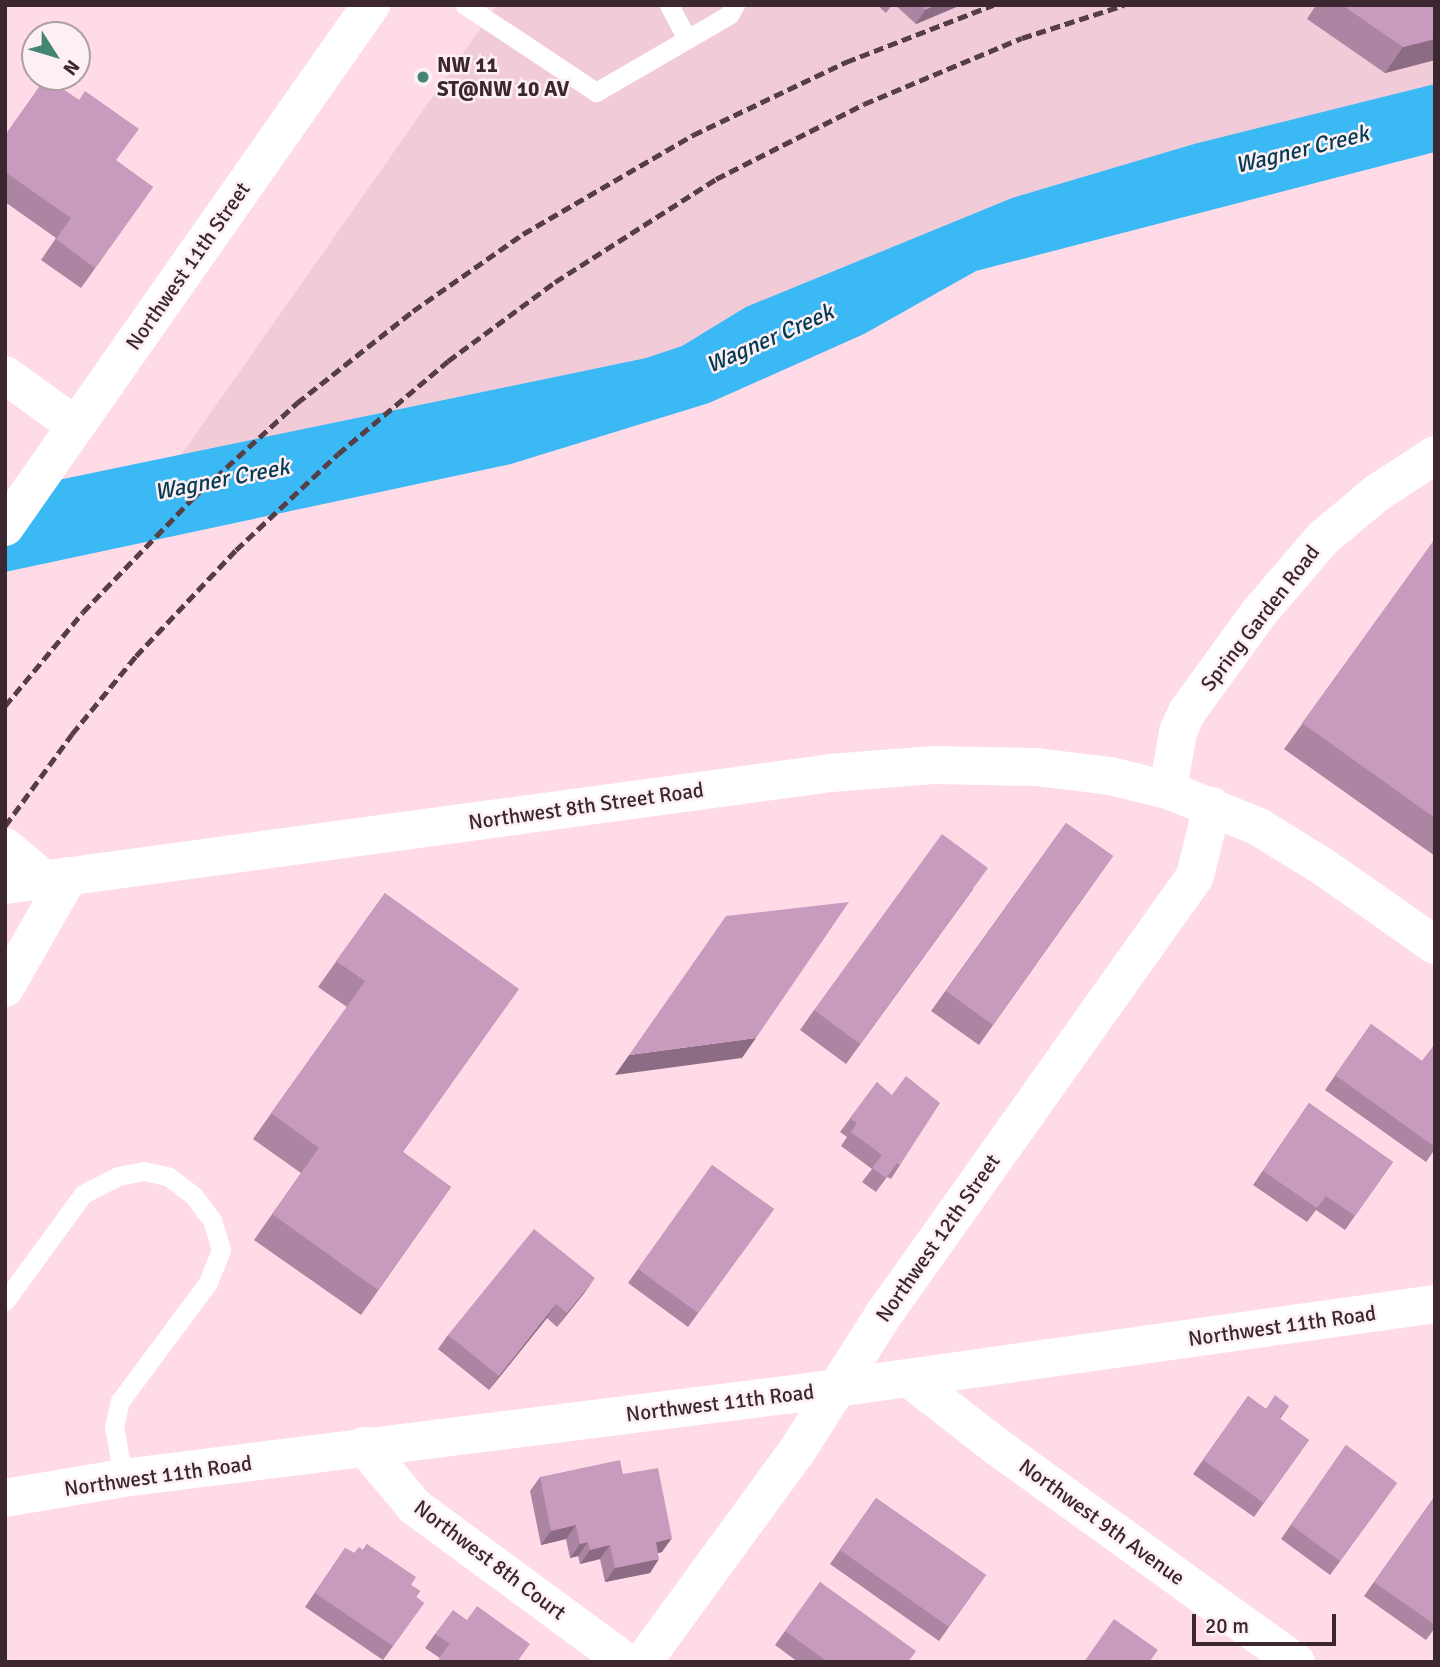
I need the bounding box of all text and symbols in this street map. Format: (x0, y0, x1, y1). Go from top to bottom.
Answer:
north arrow (21, 21, 91, 91)
place label: NW 11 ST@NW 10 AV (437, 52, 569, 102)
text: N (58, 55, 85, 80)
marker: NW 11 ST@NW 10 AV (415, 69, 431, 85)
water label: Wagner Creek (1232, 120, 1372, 180)
street label: Northwest 11th Street (121, 177, 255, 355)
water label: Wagner Creek (702, 299, 838, 379)
water label: Wagner Creek (152, 453, 292, 507)
street label: Spring Garden Road (1195, 540, 1325, 696)
street label: Northwest 8th Street Road (467, 777, 705, 835)
street label: Northwest 12th Street (871, 1149, 1005, 1327)
street label: Northwest 11th Road (1186, 1300, 1378, 1352)
street label: Northwest 11th Road (624, 1379, 816, 1427)
street label: Northwest 11th Road (62, 1450, 254, 1502)
street label: Northwest 9th Avenue (1014, 1453, 1190, 1591)
street label: Northwest 8th Court (409, 1495, 571, 1625)
scale bar (1195, 1600, 1338, 1644)
text: 20 m (1205, 1613, 1249, 1639)

